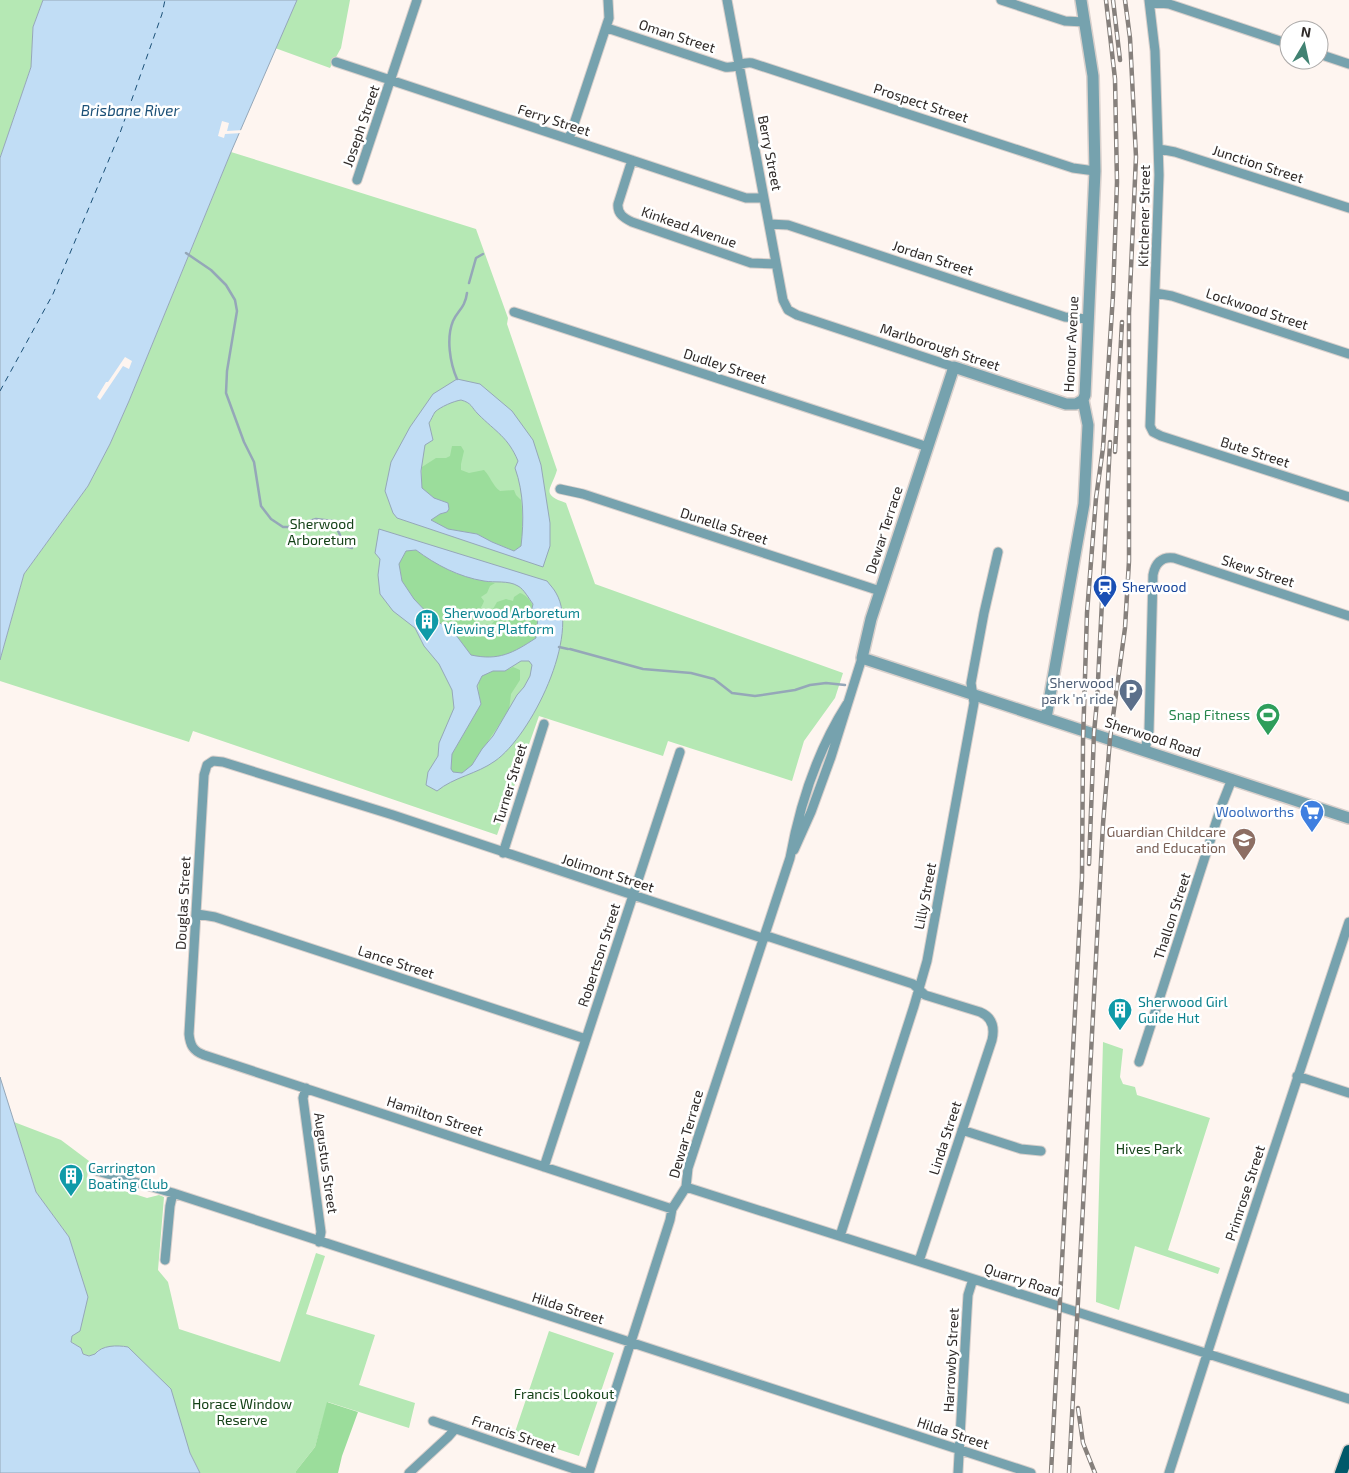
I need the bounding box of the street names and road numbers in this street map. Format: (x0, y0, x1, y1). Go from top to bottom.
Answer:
street label: Oman Street (637, 15, 718, 56)
street label: Prospect Street (872, 79, 971, 126)
street label: Joseph Street (339, 83, 383, 169)
street label: Ferry Street (516, 100, 593, 139)
street label: Berry Street (755, 114, 786, 192)
street label: Junction Street (1211, 141, 1306, 186)
street label: Kitchener Street (1134, 165, 1153, 267)
street label: Kinkead Avenue (639, 202, 739, 251)
street label: Jordan Street (891, 236, 976, 279)
street label: Lockwood Street (1204, 284, 1310, 333)
street label: Honour Avenue (1059, 295, 1082, 393)
street label: Marlborough Street (878, 319, 1002, 374)
street label: Dudley Street (682, 344, 769, 387)
street label: Bute Street (1219, 432, 1292, 471)
street label: Dewar Terrace (861, 484, 906, 576)
street label: Dunella Street (678, 503, 770, 548)
street label: Skew Street (1220, 551, 1297, 590)
street label: Sherwood Road (1103, 713, 1203, 760)
street label: Turner Street (489, 741, 530, 826)
street label: Jolimont Street (560, 850, 656, 895)
street label: Douglas Street (172, 856, 193, 950)
street label: Lilly Street (910, 861, 939, 931)
street label: Thallon Street (1149, 870, 1194, 961)
street label: Robertson Street (574, 901, 623, 1009)
street label: Lance Street (356, 941, 436, 982)
street label: Dewar Terrace (665, 1088, 706, 1180)
street label: Hamilton Street (385, 1092, 485, 1139)
street label: Linda Street (925, 1099, 964, 1177)
street label: Augustus Street (311, 1111, 342, 1215)
street label: Primrose Street (1221, 1143, 1268, 1243)
street label: Quarry Road (982, 1259, 1062, 1300)
street label: Hilda Street (530, 1288, 606, 1327)
street label: Harrowby Street (939, 1307, 962, 1413)
street label: Francis Street (470, 1411, 559, 1456)
street label: Hilda Street (915, 1413, 991, 1452)

